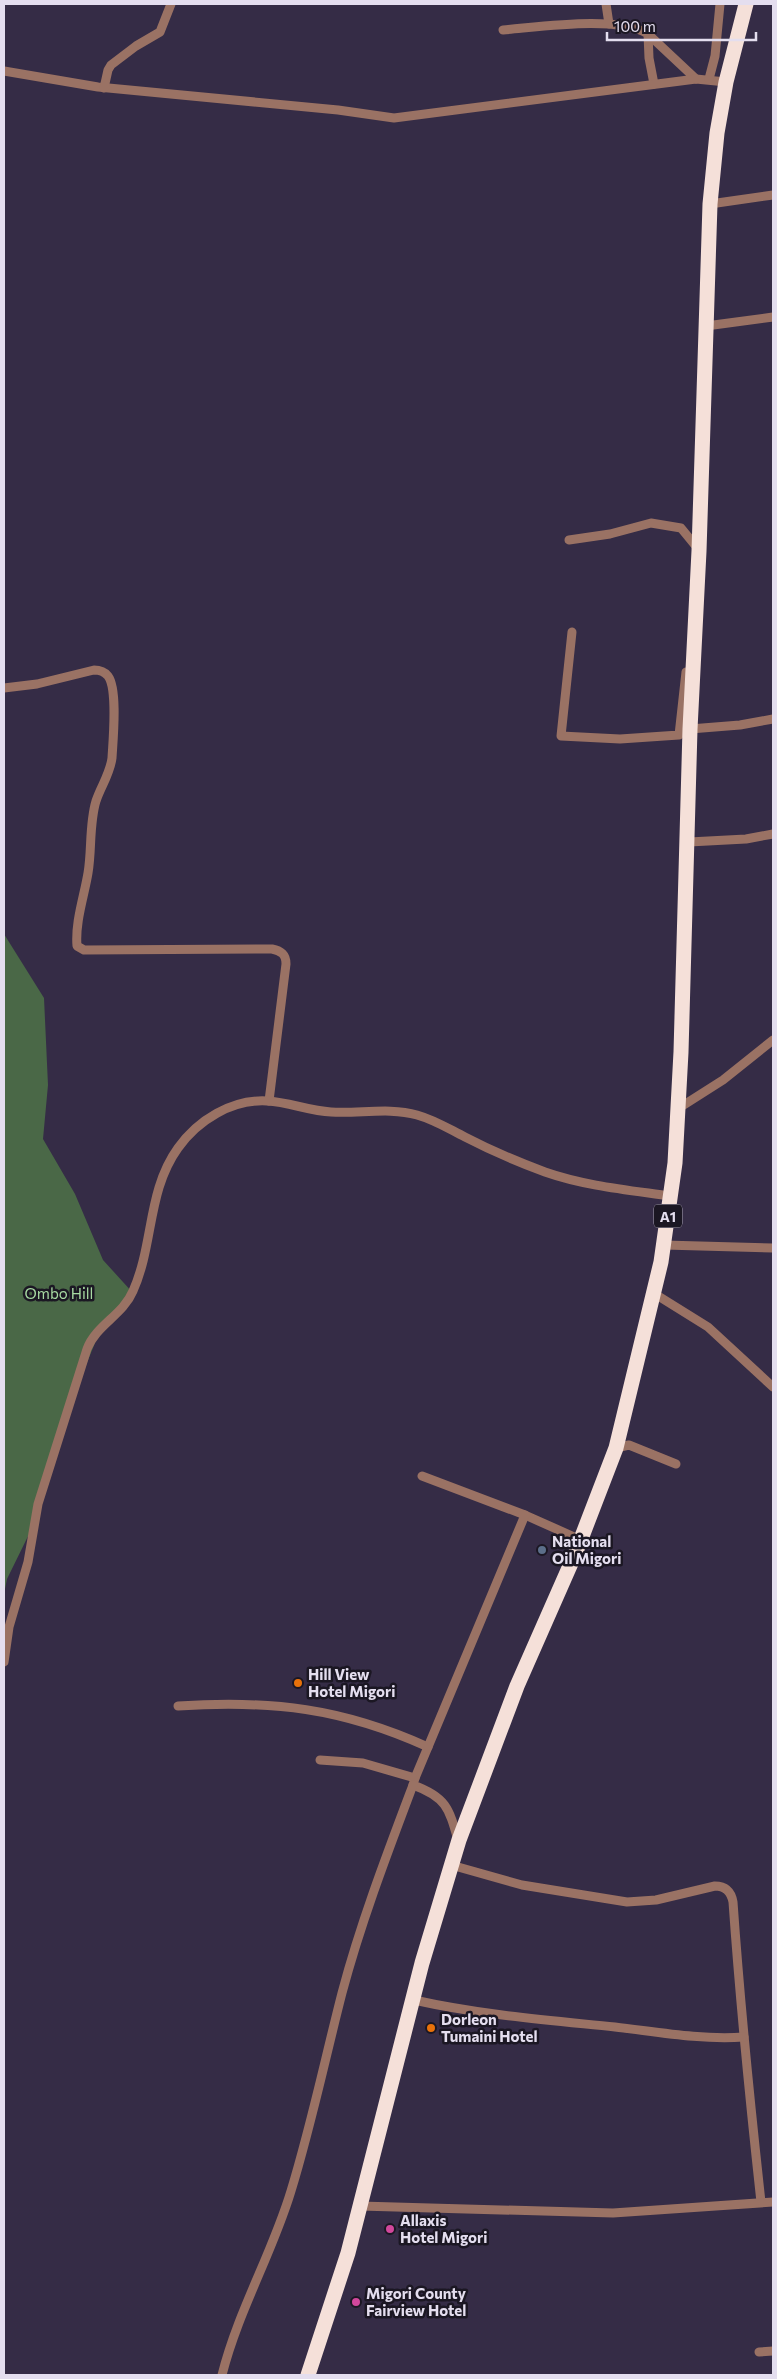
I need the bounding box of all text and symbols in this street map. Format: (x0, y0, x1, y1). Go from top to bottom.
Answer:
scale bar (607, 10, 756, 42)
text: 100 m (614, 17, 656, 35)
road number: A1 (654, 1204, 682, 1228)
park label: Ombo Hill (25, 1284, 93, 1302)
place label: National Oil Migori (552, 1532, 621, 1567)
marker: National Oil Migori (536, 1544, 548, 1556)
place label: Hill View Hotel Migori (308, 1665, 395, 1700)
marker: Hill View Hotel Migori (292, 1677, 304, 1689)
place label: Dorleon Tumaini Hotel (441, 2010, 538, 2045)
marker: Dorleon Tumaini Hotel (425, 2022, 437, 2034)
place label: Allaxis Hotel Migori (400, 2211, 487, 2246)
marker: Allaxis Hotel Migori (384, 2223, 396, 2235)
place label: Migori County Fairview Hotel (366, 2284, 467, 2319)
marker: Migori County Fairview Hotel (350, 2296, 362, 2308)

